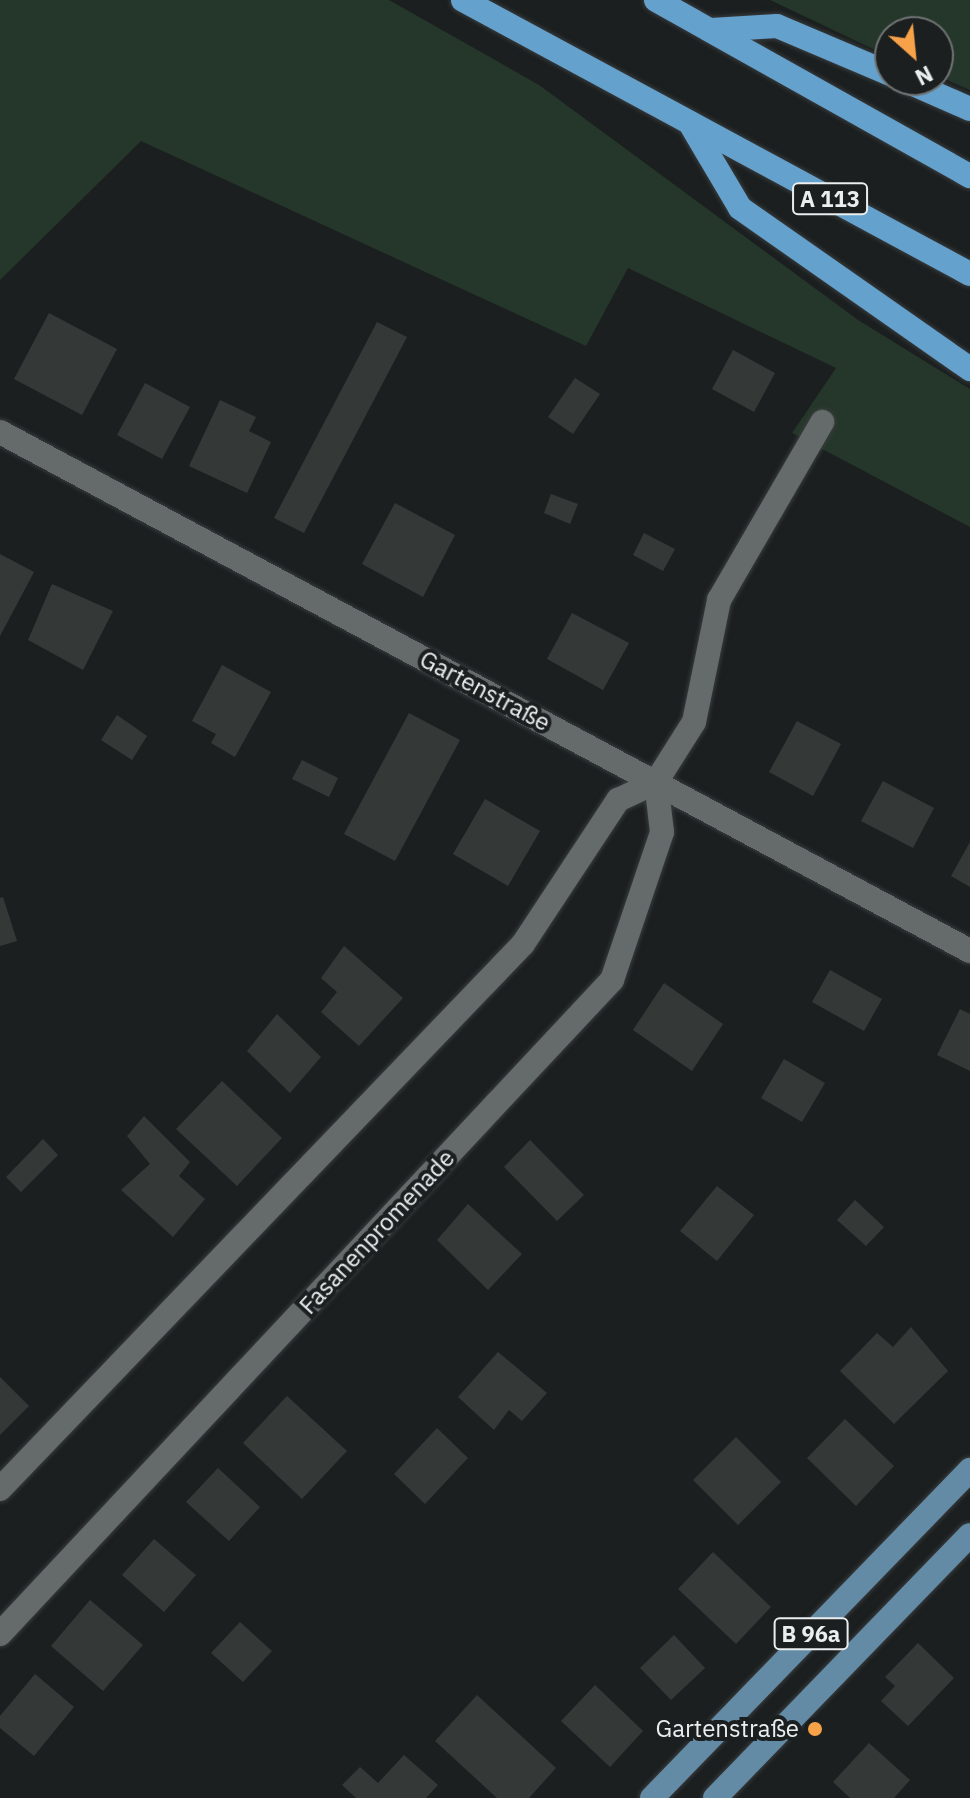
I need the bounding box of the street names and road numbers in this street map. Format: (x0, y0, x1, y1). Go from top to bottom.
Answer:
road number: A 113 (792, 181, 868, 217)
street label: Gartenstraße (415, 645, 555, 737)
street label: Fasanenpromenade (294, 1144, 460, 1320)
road number: B 96a (773, 1616, 849, 1652)

